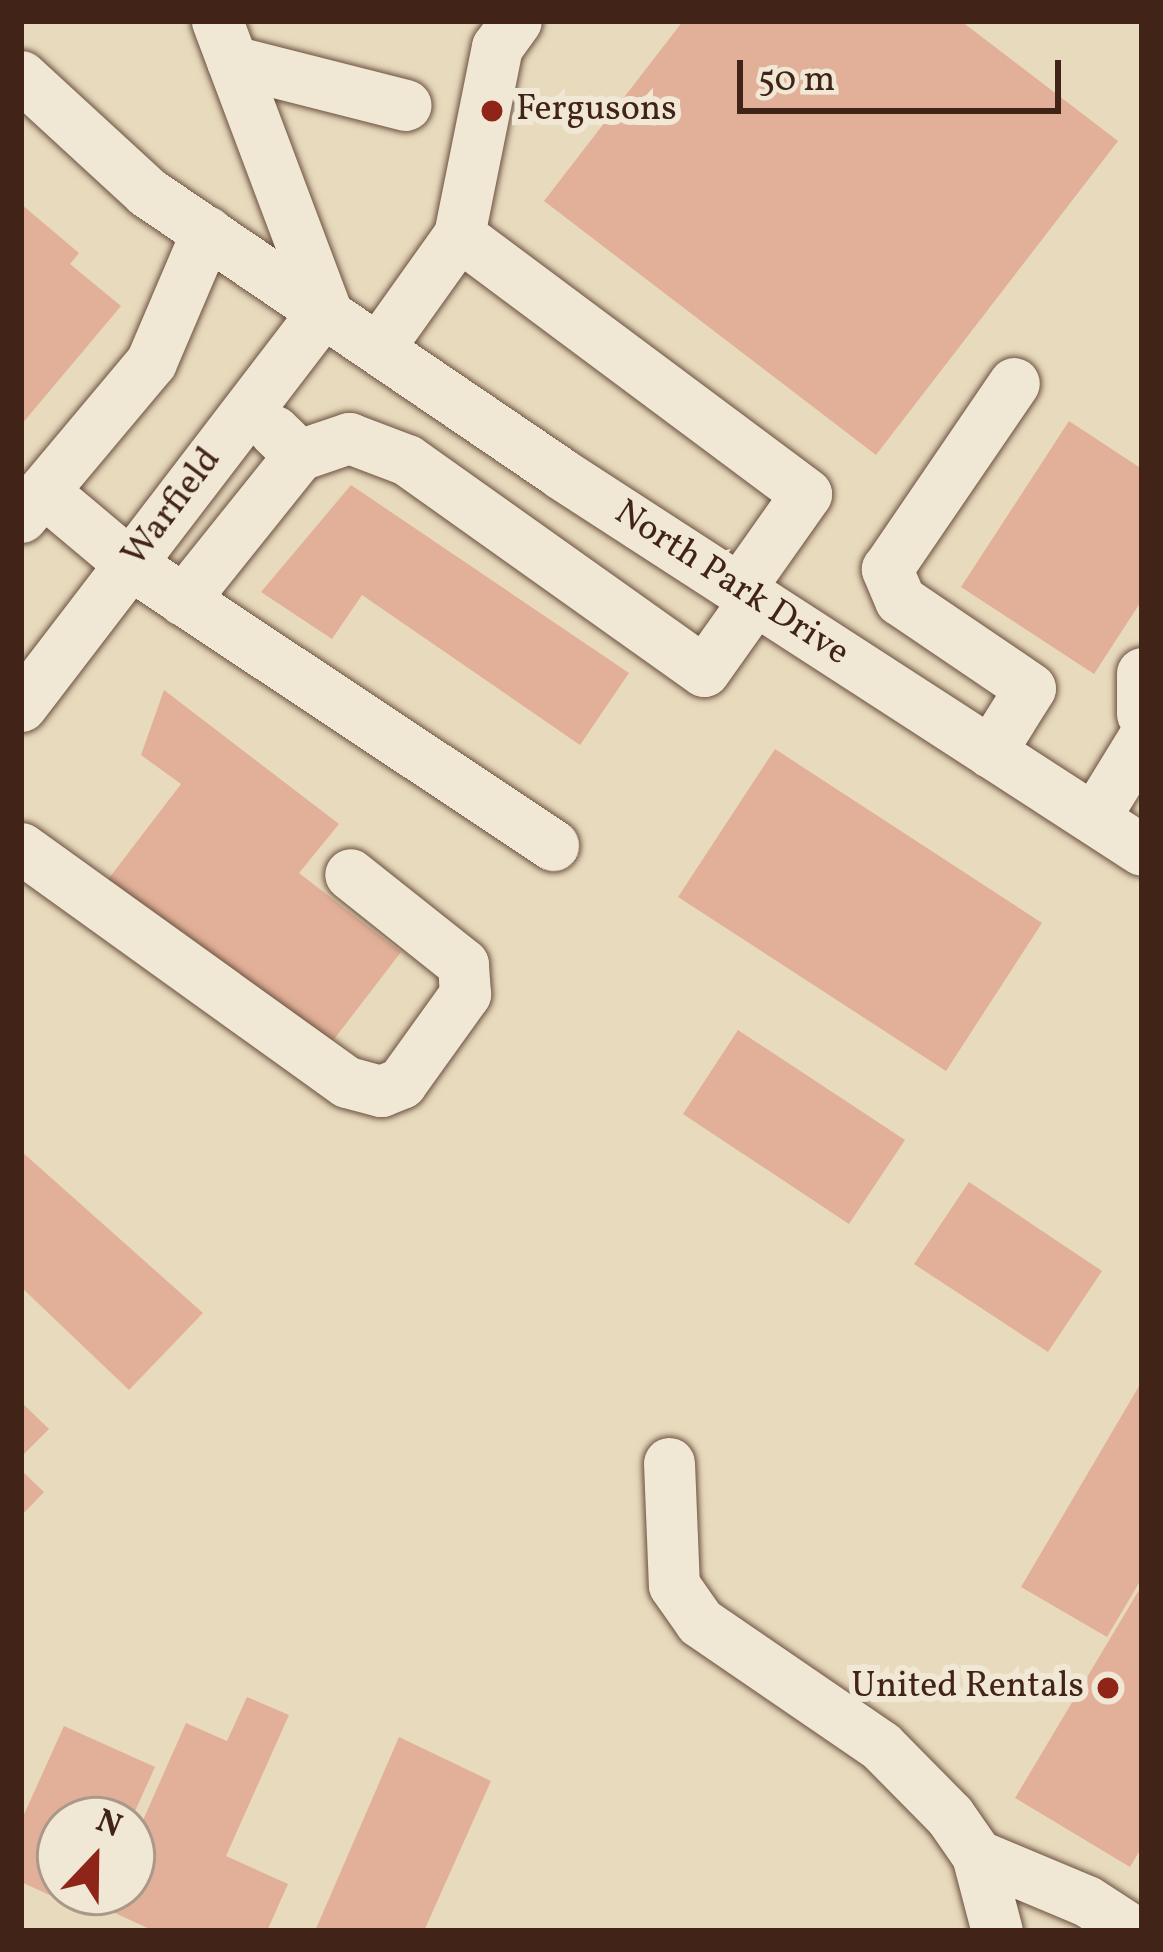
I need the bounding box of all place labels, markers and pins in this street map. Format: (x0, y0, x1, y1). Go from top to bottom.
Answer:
place label: Fergusons (516, 89, 677, 133)
marker: Fergusons (479, 98, 505, 124)
place label: United Rentals (851, 1666, 1084, 1710)
marker: United Rentals (1095, 1675, 1121, 1701)

